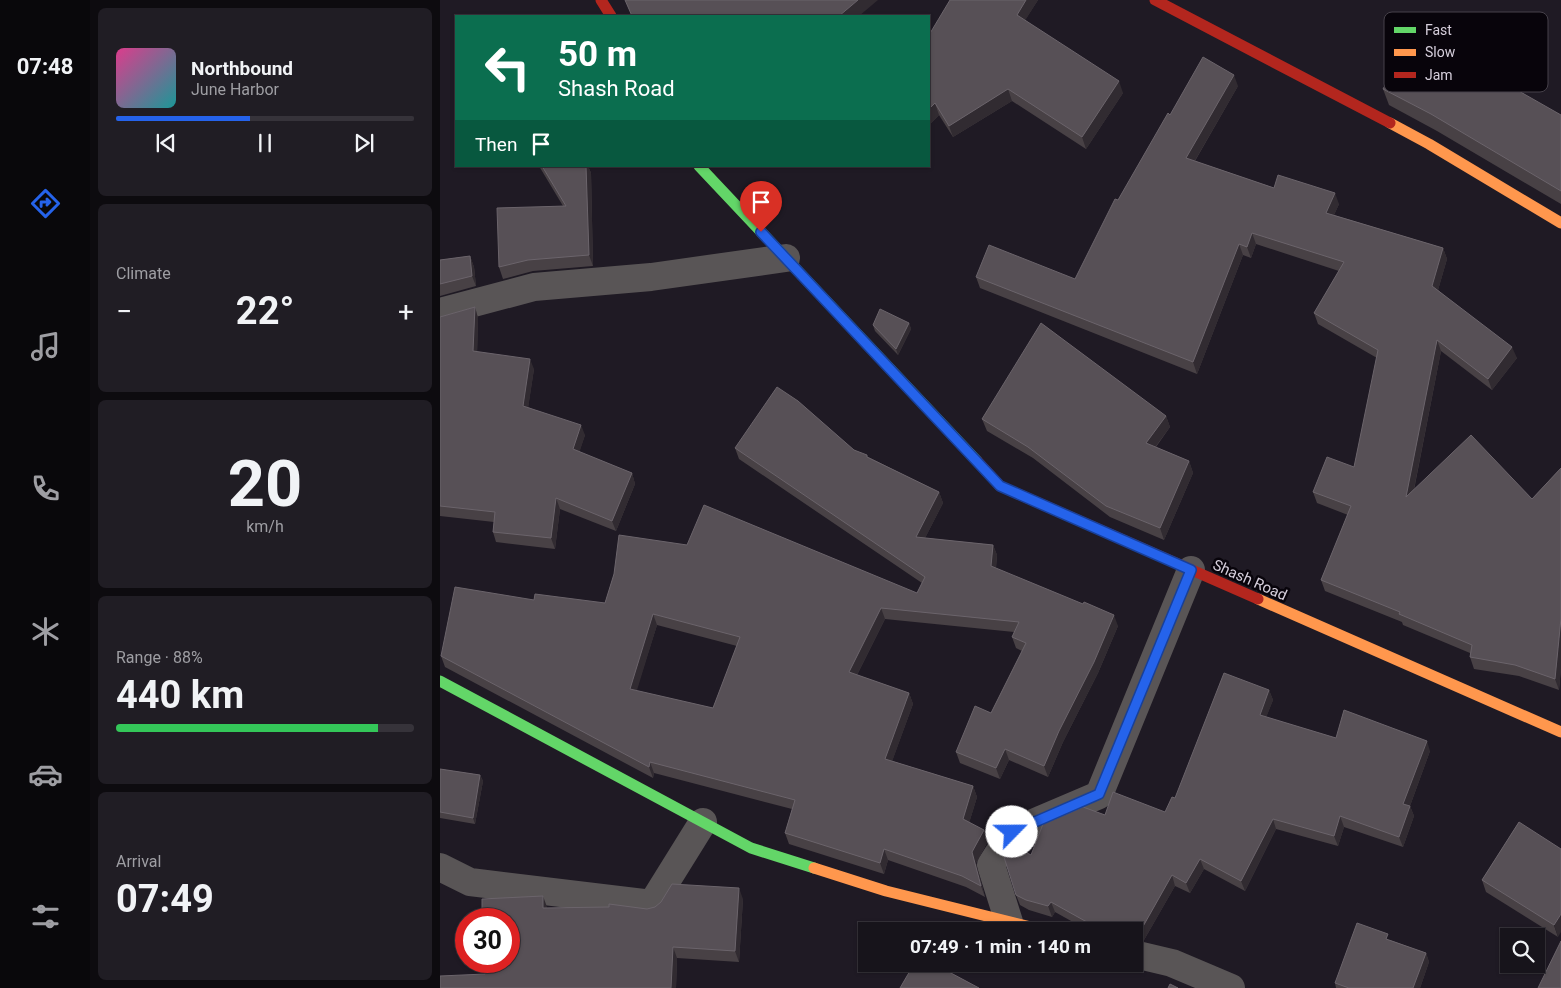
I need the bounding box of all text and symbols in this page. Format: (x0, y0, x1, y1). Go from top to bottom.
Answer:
legend (1384, 12, 1548, 92)
text: Fast (1425, 22, 1452, 38)
text: 50 m (558, 34, 637, 75)
icon: left (475, 35, 540, 100)
text: Slow (1425, 44, 1456, 60)
text: 07:48 (17, 54, 73, 79)
text: Northbound (191, 57, 293, 80)
text: Jam (1425, 67, 1453, 83)
text: Shash Road (558, 76, 675, 101)
text: June Harbor (191, 80, 279, 99)
icon: previous (152, 129, 180, 157)
icon: pause (251, 129, 279, 157)
icon: next (350, 129, 378, 157)
icon: arrive (527, 130, 555, 158)
text: Then (475, 133, 517, 156)
pin (740, 181, 782, 232)
icon: directions (28, 186, 63, 221)
icon: arrive (747, 188, 775, 216)
text: Climate (116, 264, 171, 283)
text: 22° (236, 289, 294, 333)
text: − (116, 295, 132, 328)
text: + (398, 295, 414, 328)
icon: music (28, 329, 63, 364)
text: 20 (228, 446, 302, 522)
icon: phone (28, 471, 63, 506)
text: km/h (246, 517, 284, 536)
street label: Shash Road (1210, 556, 1290, 604)
icon: climate (28, 614, 63, 649)
text: Range · 88% (116, 648, 203, 667)
text: 440 km (116, 673, 244, 717)
icon: car (28, 757, 63, 792)
position arrow (985, 805, 1037, 857)
text: Arrival (116, 852, 161, 871)
text: 07:49 (116, 877, 214, 921)
icon: filters (28, 899, 63, 934)
speed limit sign: 30 (455, 908, 520, 973)
map controls (1500, 928, 1545, 973)
button: search (1500, 928, 1545, 973)
text: 07:49 · 1 min · 140 m (910, 935, 1091, 958)

